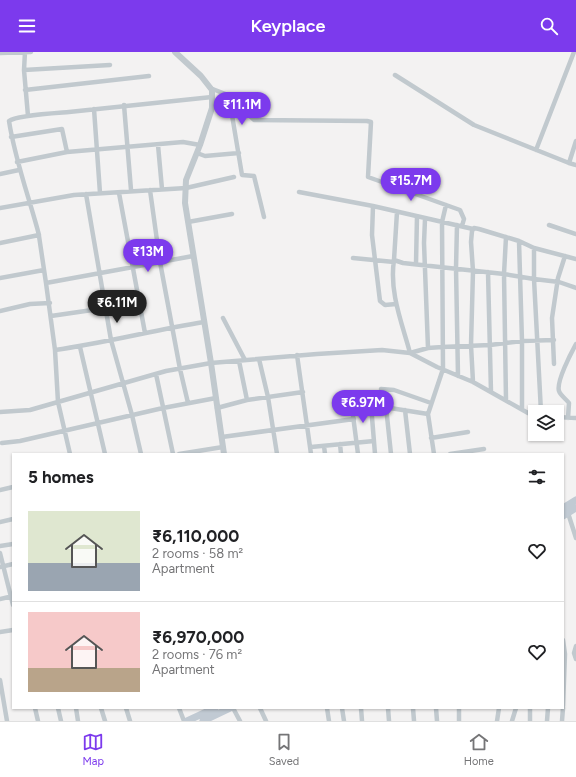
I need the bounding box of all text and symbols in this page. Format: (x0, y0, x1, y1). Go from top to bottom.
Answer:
icon: menu (16, 15, 38, 37)
text: Keyplace (251, 15, 325, 37)
icon: search (538, 15, 560, 37)
pin: ₹11.1M (209, 92, 275, 126)
text: ₹11.1M (223, 97, 261, 112)
pin: ₹15.7M (378, 168, 444, 202)
text: ₹15.7M (390, 173, 432, 188)
pin: ₹13M (124, 239, 172, 273)
text: ₹13M (132, 244, 164, 259)
pin: ₹6.11M (84, 290, 150, 324)
text: ₹6.11M (97, 295, 137, 310)
pin: ₹6.97M (330, 390, 396, 424)
text: ₹6.97M (341, 395, 385, 410)
map controls (528, 405, 564, 441)
button: layers (528, 405, 564, 441)
icon: filters (526, 466, 548, 488)
text: 5 homes (28, 467, 94, 487)
text: ₹6,110,000 (152, 526, 239, 546)
icon: home (60, 527, 108, 575)
icon: heart (526, 540, 548, 562)
text: 2 rooms · 58 m² (152, 546, 243, 561)
text: Apartment (152, 561, 215, 576)
text: ₹6,970,000 (152, 627, 244, 647)
icon: home (60, 628, 108, 676)
icon: heart (526, 641, 548, 663)
text: 2 rooms · 76 m² (152, 647, 242, 662)
text: Apartment (152, 662, 215, 677)
tab: Map (82, 731, 104, 768)
tab: Saved (269, 731, 299, 768)
tab: Home (464, 731, 494, 768)

